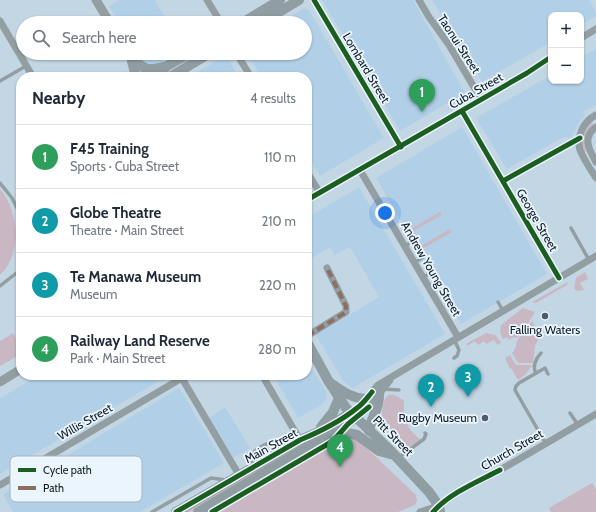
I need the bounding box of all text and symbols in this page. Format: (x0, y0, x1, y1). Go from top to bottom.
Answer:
street label: Taonui Street (435, 12, 484, 76)
map controls (548, 12, 584, 84)
button: + (548, 12, 584, 48)
search box (16, 16, 312, 60)
icon: search (30, 27, 52, 49)
text: Search here (62, 29, 137, 47)
street label: Lombard Street (340, 30, 393, 106)
button: − (548, 48, 584, 84)
street label: Cuba Street (446, 69, 505, 112)
pin: 1 (409, 79, 435, 112)
text: Nearby (32, 88, 85, 108)
text: 4 results (250, 90, 296, 106)
text: F45 Training (70, 140, 149, 158)
text: 1 (43, 149, 47, 165)
text: 110 m (264, 149, 296, 165)
text: Sports · Cuba Street (70, 158, 179, 174)
street label: George Street (513, 186, 561, 254)
your location (375, 203, 395, 223)
text: Globe Theatre (70, 204, 161, 222)
text: 2 (42, 213, 48, 229)
text: 210 m (262, 213, 296, 229)
street label: Andrew Young Street (398, 219, 465, 319)
text: Theatre · Main Street (70, 222, 184, 238)
text: Te Manawa Museum (70, 268, 201, 286)
text: 3 (41, 277, 49, 293)
text: 220 m (259, 277, 296, 293)
text: Museum (70, 286, 117, 302)
marker: Falling Waters (540, 311, 550, 321)
place label: Falling Waters (510, 322, 580, 337)
text: Railway Land Reserve (70, 332, 210, 350)
text: 4 (41, 341, 49, 357)
text: 280 m (258, 341, 296, 357)
text: Park · Main Street (70, 350, 165, 366)
pin: 3 (455, 364, 481, 397)
pin: 2 (418, 374, 444, 407)
street label: Willis Street (55, 400, 115, 443)
place label: Rugby Museum (399, 410, 477, 425)
street label: Pitt Street (370, 412, 417, 459)
marker: Rugby Museum (480, 413, 490, 423)
street label: Main Street (242, 425, 300, 466)
street label: Church Street (478, 426, 546, 473)
pin: 4 (327, 434, 353, 467)
legend (10, 456, 142, 502)
text: Cycle path (43, 463, 92, 477)
text: Path (43, 481, 64, 495)

